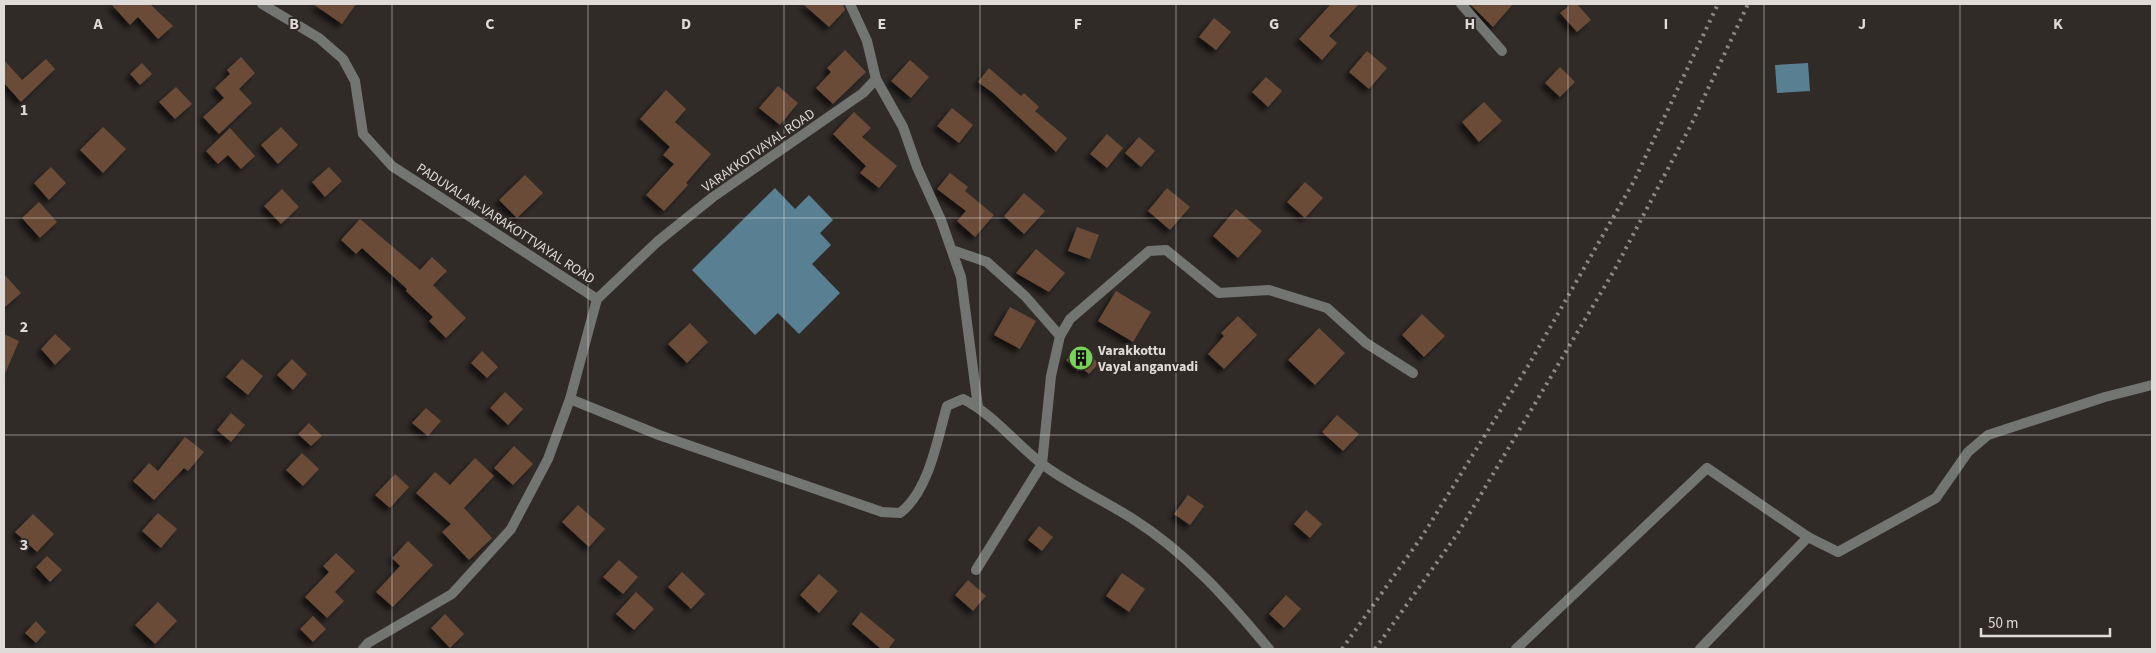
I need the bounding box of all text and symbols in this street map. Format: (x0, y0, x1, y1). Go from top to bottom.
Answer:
text: A (92, 13, 103, 35)
text: B (289, 13, 299, 35)
text: C (485, 13, 495, 35)
text: D (681, 13, 691, 35)
text: E (878, 13, 886, 35)
text: F (1074, 13, 1082, 35)
text: G (1269, 13, 1279, 35)
text: H (1465, 13, 1475, 35)
text: I (1664, 13, 1668, 35)
text: J (1858, 13, 1866, 35)
text: K (2053, 13, 2063, 35)
text: 1 (20, 99, 28, 121)
street label: VARAKKOTVAYAL ROAD (698, 104, 819, 197)
street label: PADUVALAM-VARAKOTTVAYAL ROAD (412, 158, 599, 289)
text: 2 (20, 316, 28, 338)
place label: Varakkottu Vayal anganvadi (1097, 341, 1198, 377)
building icon: Varakkottu Vayal anganvadi (1068, 345, 1094, 371)
text: 3 (20, 534, 28, 556)
scale bar (1981, 606, 2110, 638)
text: 50 m (1988, 613, 2018, 634)

